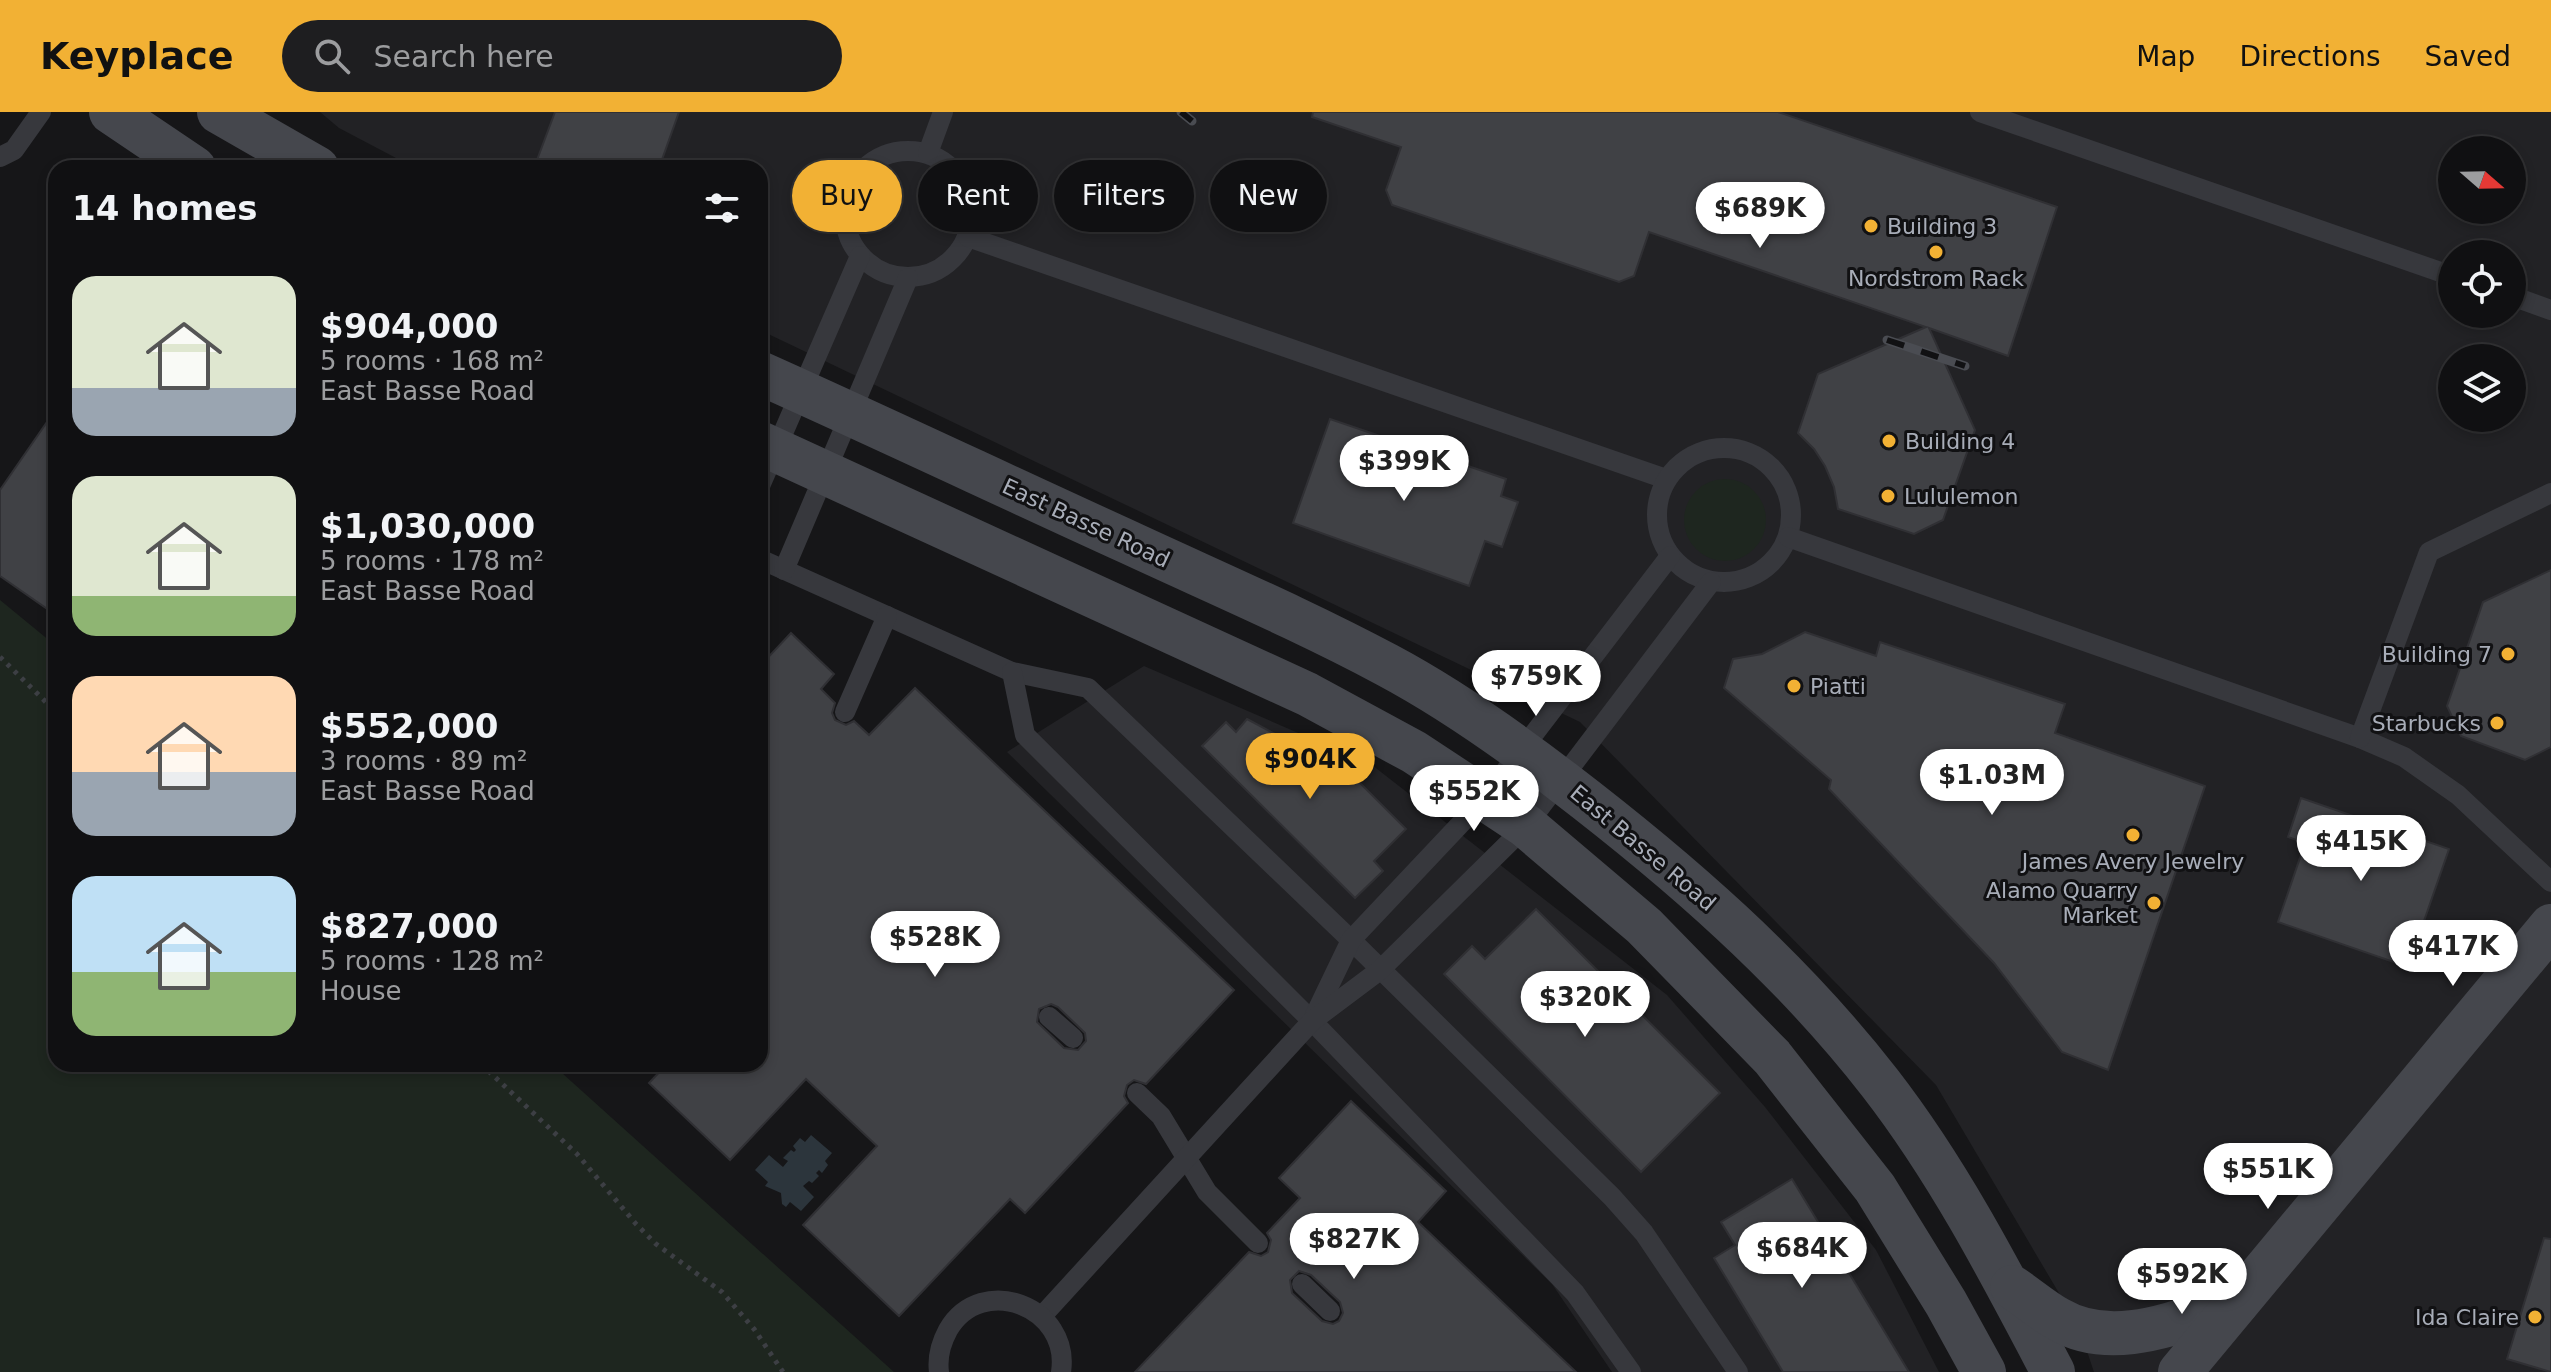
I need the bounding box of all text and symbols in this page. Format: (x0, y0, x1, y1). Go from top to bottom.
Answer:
search box (282, 20, 842, 92)
text: Keyplace (40, 34, 234, 78)
icon: search (310, 34, 354, 78)
text: Search here (374, 39, 554, 74)
text: Map (2136, 40, 2195, 73)
text: Directions (2239, 40, 2380, 73)
text: Saved (2424, 40, 2511, 73)
north arrow (2438, 136, 2526, 224)
map controls (2438, 136, 2526, 432)
chip: Buy (792, 160, 902, 232)
chip: Rent (918, 160, 1038, 232)
chip: Filters (1054, 160, 1194, 232)
chip: New (1210, 160, 1327, 232)
pin: $689K (1704, 182, 1816, 250)
icon: filters (700, 186, 744, 230)
text: 14 homes (72, 188, 257, 228)
text: $689K (1714, 193, 1806, 223)
place label: Building 3 (1887, 214, 1997, 239)
marker: Building 3 (1862, 217, 1880, 235)
button: locate (2438, 240, 2526, 328)
marker: Nordstrom Rack (1927, 243, 1945, 261)
place label: Nordstrom Rack (1848, 266, 2024, 291)
text: $904,000 (320, 306, 499, 346)
icon: home (136, 308, 232, 404)
button: layers (2438, 344, 2526, 432)
text: 5 rooms · 168 m² (320, 346, 544, 376)
text: East Basse Road (320, 376, 535, 406)
place label: Building 4 (1905, 429, 2015, 454)
marker: Building 4 (1880, 432, 1898, 450)
pin: $399K (1348, 435, 1460, 503)
text: $399K (1358, 446, 1450, 476)
street label: East Basse Road (998, 473, 1174, 573)
place label: Lululemon (1904, 484, 2018, 509)
marker: Lululemon (1879, 487, 1897, 505)
text: $1,030,000 (320, 506, 535, 546)
icon: home (136, 508, 232, 604)
text: 5 rooms · 178 m² (320, 546, 544, 576)
text: East Basse Road (320, 576, 535, 606)
place label: Building 7 (2382, 642, 2492, 667)
marker: Building 7 (2499, 645, 2517, 663)
pin: $759K (1480, 650, 1592, 718)
text: $759K (1490, 661, 1582, 691)
place label: Piatti (1810, 674, 1866, 699)
marker: Piatti (1785, 677, 1803, 695)
text: $552,000 (320, 706, 499, 746)
icon: home (136, 708, 232, 804)
place label: Starbucks (2372, 711, 2481, 736)
marker: Starbucks (2488, 714, 2506, 732)
pin: $904K (1254, 733, 1366, 801)
text: $904K (1264, 744, 1356, 774)
text: 3 rooms · 89 m² (320, 746, 528, 776)
pin: $1.03M (1927, 749, 2057, 817)
text: $1.03M (1938, 760, 2046, 790)
pin: $552K (1418, 765, 1530, 833)
text: East Basse Road (320, 776, 535, 806)
text: $552K (1428, 776, 1520, 806)
street label: East Basse Road (1565, 780, 1721, 916)
pin: $415K (2305, 815, 2417, 883)
marker: James Avery Jewelry (2124, 826, 2142, 844)
text: $415K (2315, 826, 2407, 856)
place label: James Avery Jewelry (2020, 849, 2244, 874)
place label: Alamo Quarry Market (1986, 878, 2138, 928)
marker: Alamo Quarry Market (2145, 894, 2163, 912)
text: $827,000 (320, 906, 499, 946)
icon: home (136, 908, 232, 1004)
pin: $528K (879, 911, 991, 979)
pin: $417K (2397, 920, 2509, 988)
text: $528K (889, 922, 981, 952)
text: $417K (2407, 931, 2499, 961)
text: 5 rooms · 128 m² (320, 946, 544, 976)
pin: $320K (1529, 971, 1641, 1039)
text: House (320, 976, 401, 1006)
text: $320K (1539, 982, 1631, 1012)
pin: $551K (2212, 1143, 2324, 1211)
text: $551K (2222, 1154, 2314, 1184)
pin: $827K (1298, 1213, 1410, 1281)
pin: $684K (1746, 1222, 1858, 1290)
text: $827K (1308, 1224, 1400, 1254)
text: $684K (1756, 1233, 1848, 1263)
pin: $592K (2126, 1248, 2238, 1316)
text: $592K (2136, 1259, 2228, 1289)
place label: Ida Claire (2415, 1305, 2519, 1330)
marker: Ida Claire (2526, 1308, 2544, 1326)

